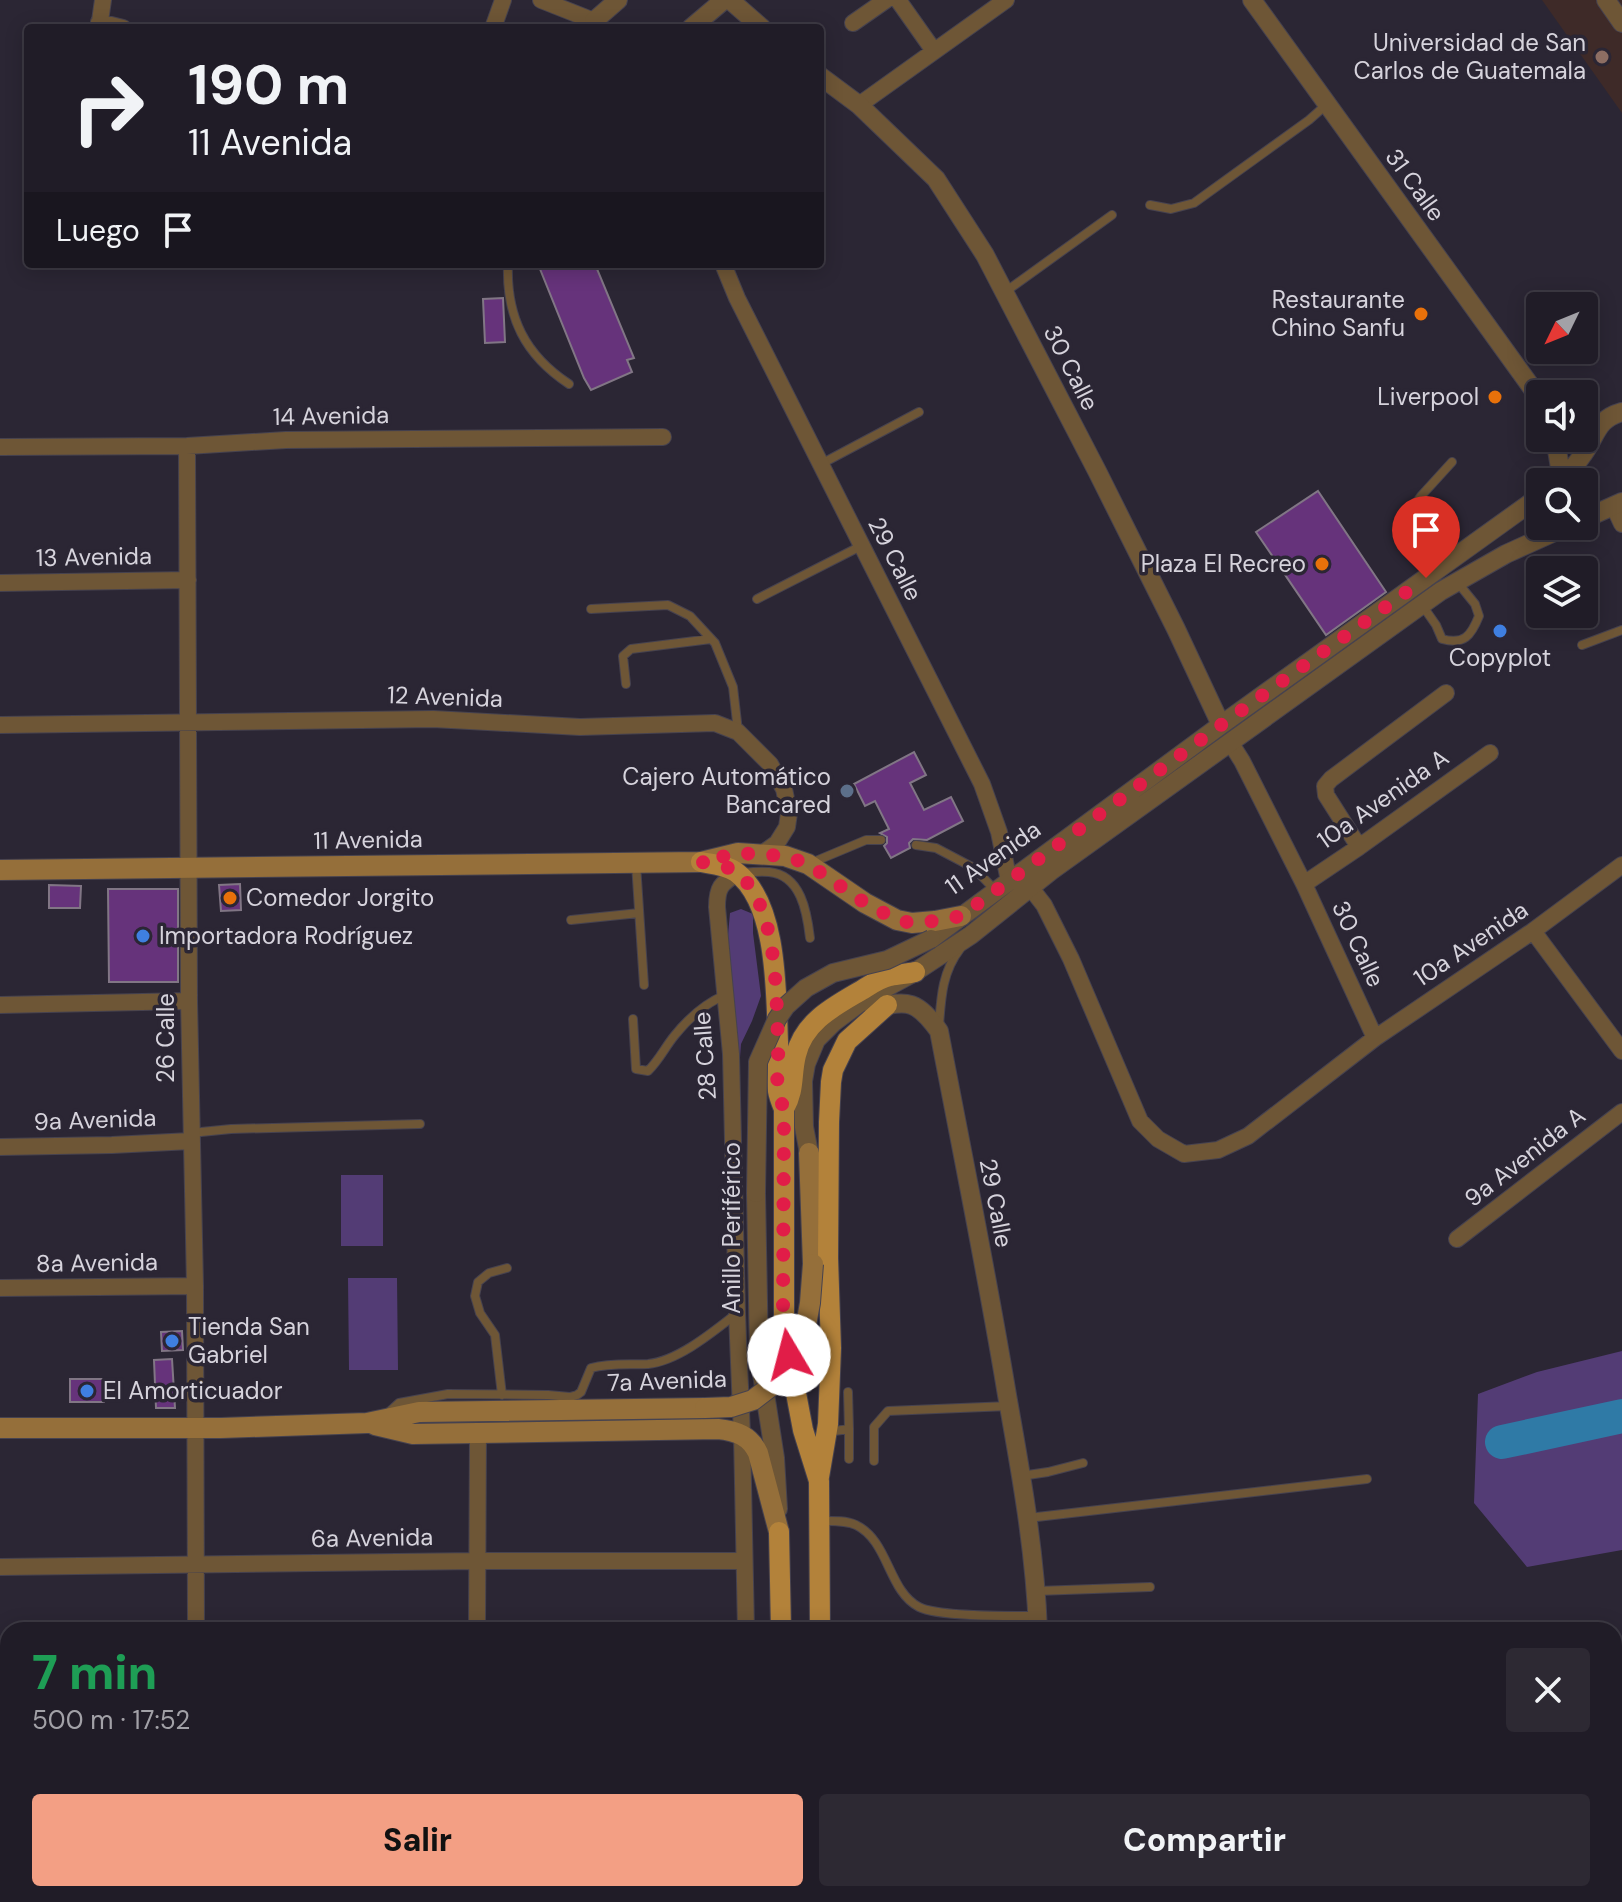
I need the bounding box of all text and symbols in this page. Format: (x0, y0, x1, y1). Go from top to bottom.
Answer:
place label: Universidad de San Carlos de Guatemala (1354, 27, 1586, 86)
text: 190 m (188, 48, 349, 121)
marker: Universidad de San Carlos de Guatemala (1593, 48, 1611, 66)
icon: right (56, 56, 160, 160)
text: 11 Avenida (188, 119, 352, 166)
street label: 31 Calle (1379, 142, 1452, 227)
icon: arrive (156, 208, 200, 252)
text: Luego (56, 211, 140, 250)
place label: Restaurante Chino Sanfu (1271, 284, 1405, 343)
north arrow (1526, 292, 1598, 364)
map controls (1526, 292, 1598, 628)
marker: Restaurante Chino Sanfu (1412, 305, 1430, 323)
street label: 30 Calle (1037, 320, 1106, 416)
button: sound (1526, 380, 1598, 452)
place label: Liverpool (1377, 381, 1479, 412)
marker: Liverpool (1486, 388, 1504, 406)
street label: 14 Avenida (272, 399, 389, 432)
button: search (1526, 468, 1598, 540)
pin (1392, 496, 1460, 578)
icon: arrive (1404, 508, 1448, 552)
street label: 29 Calle (861, 512, 930, 606)
street label: 13 Avenida (36, 540, 152, 573)
place label: Plaza El Recreo (1141, 548, 1306, 579)
marker: Plaza El Recreo (1313, 555, 1331, 573)
button: layers (1526, 556, 1598, 628)
marker: Copyplot (1491, 622, 1509, 640)
place label: Copyplot (1449, 642, 1551, 673)
street label: 12 Avenida (387, 679, 503, 714)
street label: 10a Avenida A (1311, 742, 1455, 855)
place label: Cajero Automático Bancared (622, 761, 831, 820)
marker: Cajero Automático Bancared (838, 782, 856, 800)
street label: 11 Avenida (939, 814, 1046, 902)
street label: 11 Avenida (313, 823, 423, 856)
place label: Comedor Jorgito (246, 882, 434, 913)
marker: Comedor Jorgito (221, 889, 239, 907)
street label: 10a Avenida (1408, 894, 1534, 993)
street label: 30 Calle (1325, 896, 1392, 992)
place label: Importadora Rodríguez (159, 920, 413, 951)
marker: Importadora Rodríguez (134, 927, 152, 945)
street label: 26 Calle (150, 993, 181, 1083)
street label: 28 Calle (686, 1011, 723, 1102)
street label: 9a Avenida A (1458, 1100, 1591, 1213)
street label: 9a Avenida (33, 1102, 157, 1137)
street label: Anillo Periférico (716, 1142, 747, 1314)
street label: 29 Calle (973, 1156, 1020, 1250)
street label: 8a Avenida (36, 1246, 158, 1279)
place label: Tienda San Gabriel (188, 1311, 310, 1370)
position arrow (747, 1313, 831, 1397)
marker: Tienda San Gabriel (163, 1332, 181, 1350)
street label: 7a Avenida (607, 1363, 727, 1398)
place label: El Amorticuador (103, 1375, 283, 1406)
marker: El Amorticuador (78, 1382, 96, 1400)
street label: 6a Avenida (310, 1521, 434, 1554)
text: 7 min (32, 1641, 157, 1704)
button: close (1506, 1648, 1590, 1732)
text: 500 m · 17:52 (32, 1703, 190, 1737)
button: Salir (32, 1794, 803, 1886)
button: Compartir (819, 1794, 1590, 1886)

